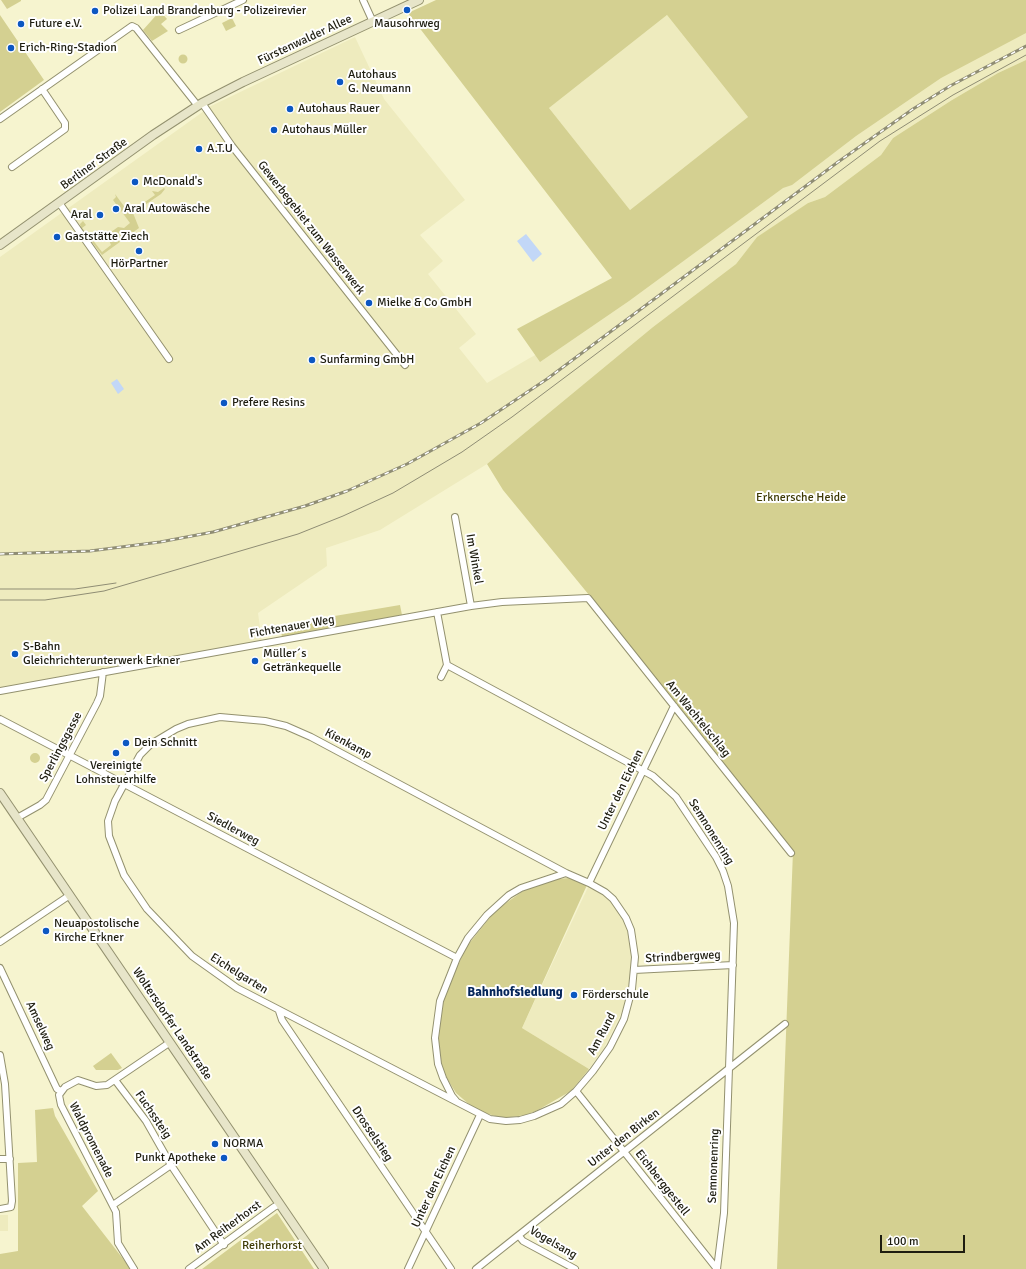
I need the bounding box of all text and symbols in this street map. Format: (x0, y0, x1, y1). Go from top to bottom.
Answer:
place label: Polizei Land Brandenburg - Polizeirevier (103, 4, 306, 18)
marker: Mausohrweg (402, 5, 412, 15)
marker: Polizei Land Brandenburg - Polizeirevier (90, 6, 100, 16)
street label: Fürstenwalder Allee (256, 12, 354, 68)
place label: Future e.V. (29, 17, 82, 31)
place label: Mausohrweg (374, 17, 440, 31)
marker: Future e.V. (16, 19, 26, 29)
place label: Erich-Ring-Stadion (19, 41, 117, 55)
marker: Erich-Ring-Stadion (6, 43, 16, 53)
place label: Autohaus G. Neumann (348, 68, 411, 96)
marker: Autohaus G. Neumann (335, 77, 345, 87)
place label: Autohaus Rauer (298, 102, 379, 116)
marker: Autohaus Rauer (285, 104, 295, 114)
place label: Autohaus Müller (282, 123, 367, 137)
marker: Autohaus Müller (269, 125, 279, 135)
street label: Berliner Straße (58, 135, 130, 193)
place label: A.T.U (207, 142, 233, 156)
marker: A.T.U (194, 144, 204, 154)
street label: Gewerbegebiet zum Wasserwerk (254, 158, 368, 298)
place label: McDonald's (143, 175, 203, 189)
marker: McDonald's (130, 177, 140, 187)
place label: Aral Autowäsche (124, 202, 210, 216)
marker: Aral Autowäsche (111, 204, 121, 214)
place label: Aral (71, 208, 92, 222)
marker: Aral (95, 210, 105, 220)
place label: Gaststätte Ziech (65, 230, 149, 244)
marker: Gaststätte Ziech (52, 232, 62, 242)
marker: HörPartner (134, 246, 144, 256)
place label: HörPartner (110, 257, 168, 271)
place label: Mielke & Co GmbH (377, 296, 472, 310)
marker: Mielke & Co GmbH (364, 298, 374, 308)
place label: Sunfarming GmbH (320, 353, 414, 367)
marker: Sunfarming GmbH (307, 355, 317, 365)
place label: Prefere Resins (232, 396, 305, 410)
marker: Prefere Resins (219, 398, 229, 408)
park label: Erknersche Heide (756, 491, 846, 505)
street label: Im Winkel (462, 533, 486, 585)
street label: Fichtenauer Weg (248, 612, 336, 642)
place label: S-Bahn Gleichrichterunterwerk Erkner (23, 640, 180, 668)
place label: Müller´s Getränkequelle (263, 647, 341, 675)
marker: S-Bahn Gleichrichterunterwerk Erkner (10, 649, 20, 659)
marker: Müller´s Getränkequelle (250, 656, 260, 666)
street label: Am Wachtelschlag (663, 678, 733, 760)
street label: Sperlingsgasse (37, 710, 85, 784)
street label: Kienkamp (322, 726, 374, 762)
place label: Dein Schnitt (134, 736, 197, 750)
marker: Dein Schnitt (121, 738, 131, 748)
street label: Unter den Eichen (595, 747, 647, 833)
marker: Vereinigte Lohnsteuerhilfe (111, 748, 121, 758)
place label: Vereinigte Lohnsteuerhilfe (76, 759, 156, 787)
street label: Semnonenring (685, 796, 737, 868)
street label: Siedlerweg (204, 809, 262, 849)
place label: Neuapostolische Kirche Erkner (54, 917, 139, 945)
marker: Neuapostolische Kirche Erkner (41, 926, 51, 936)
street label: Strindbergweg (645, 948, 721, 966)
street label: Eichelgarten (207, 951, 271, 997)
street label: Woltersdorfer Landstraße (129, 965, 215, 1083)
district label: Bahnhofsiedlung (467, 985, 563, 1001)
place label: Förderschule (582, 988, 649, 1002)
marker: Förderschule (569, 990, 579, 1000)
street label: Amselweg (22, 999, 58, 1053)
street label: Am Rund (585, 1010, 619, 1058)
street label: Fuchssteig (132, 1088, 174, 1142)
street label: Waldpromenade (66, 1100, 116, 1180)
street label: Drosselstieg (348, 1104, 396, 1164)
street label: Unter den Birken (585, 1106, 663, 1170)
street label: Semnonenring (705, 1128, 723, 1204)
place label: NORMA (223, 1137, 263, 1151)
marker: NORMA (210, 1139, 220, 1149)
street label: Unter den Eichen (409, 1144, 459, 1230)
street label: Eichberggestell (632, 1147, 692, 1219)
place label: Punkt Apotheke (135, 1151, 216, 1165)
marker: Punkt Apotheke (219, 1153, 229, 1163)
street label: Am Reiherhorst (192, 1198, 264, 1256)
street label: Vogelsang (527, 1224, 579, 1262)
scale bar (882, 1227, 967, 1253)
text: 100 m (887, 1234, 919, 1249)
park label: Reiherhorst (242, 1239, 302, 1253)

